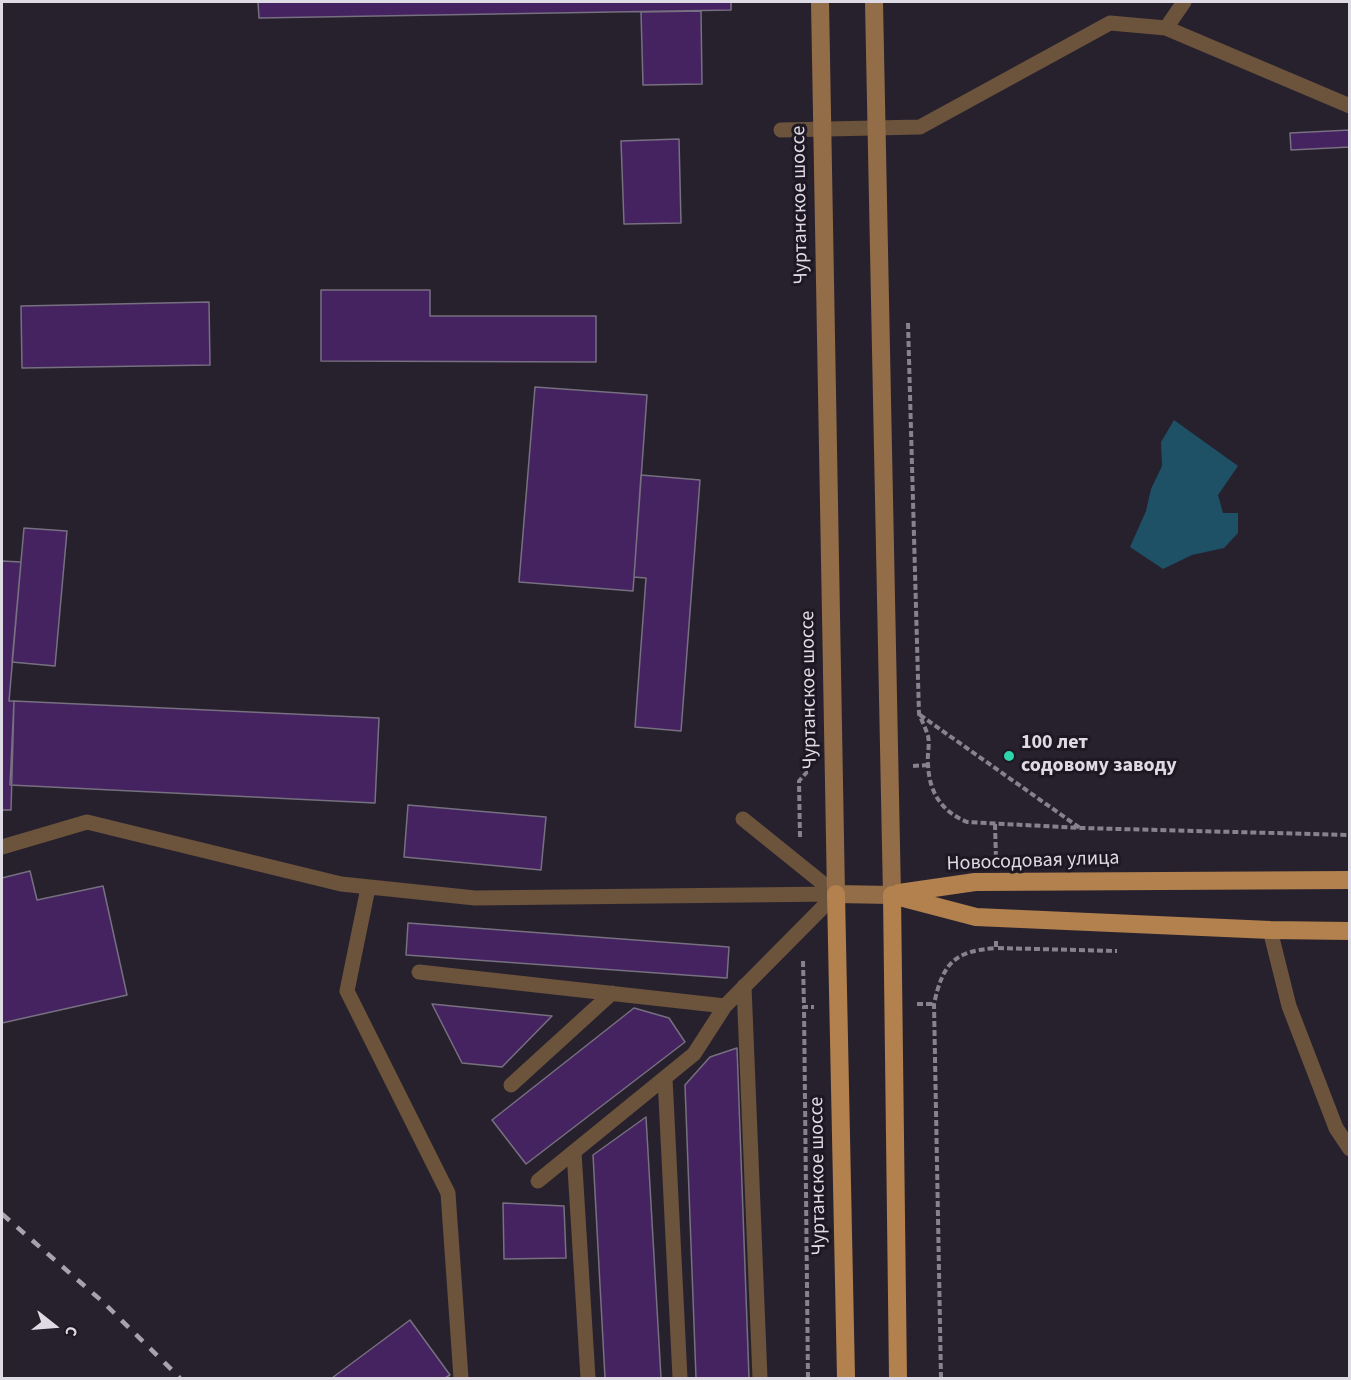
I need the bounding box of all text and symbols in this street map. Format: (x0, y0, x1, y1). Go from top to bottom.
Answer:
street label: Чуртанское шоссе (788, 125, 814, 285)
street label: Чуртанское шоссе (797, 610, 823, 770)
place label: 100 лет содовому заводу (1021, 732, 1177, 779)
marker: 100 лет содовому заводу (1002, 749, 1016, 763)
street label: Новосодовая улица (946, 847, 1120, 877)
street label: Чуртанское шоссе (806, 1096, 832, 1256)
north arrow (24, 1296, 84, 1356)
text: С (59, 1324, 83, 1339)

